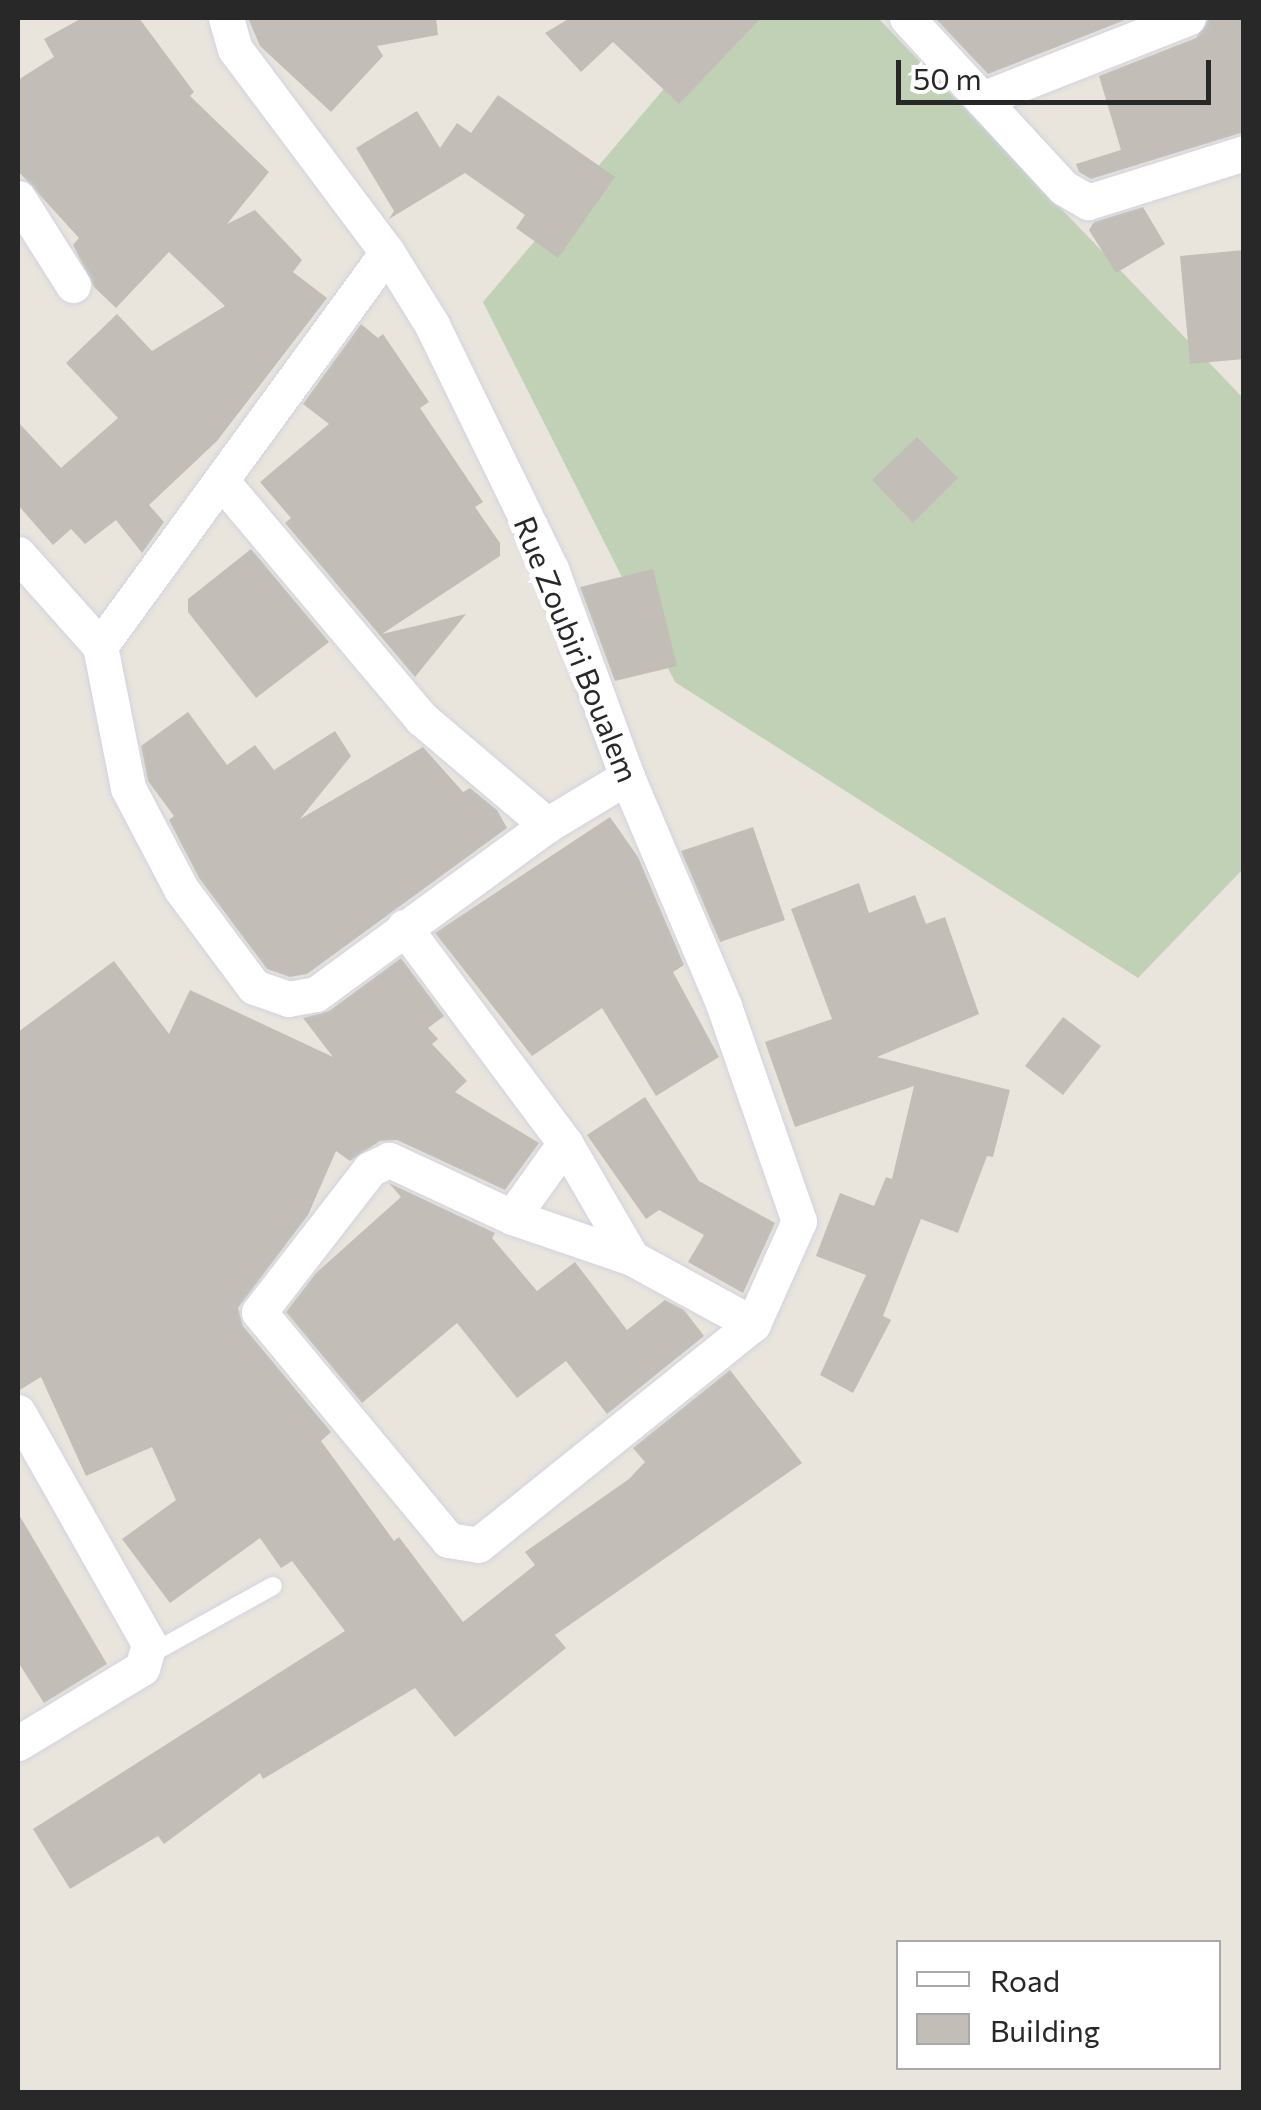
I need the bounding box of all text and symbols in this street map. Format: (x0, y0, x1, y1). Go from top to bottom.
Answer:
scale bar (901, 40, 1216, 102)
text: 50 m (913, 59, 982, 96)
street label: Rue Zoubiri Boualem (507, 511, 647, 787)
legend (896, 1940, 1221, 2070)
text: Road (990, 1961, 1060, 1998)
text: Building (990, 2011, 1100, 2048)

